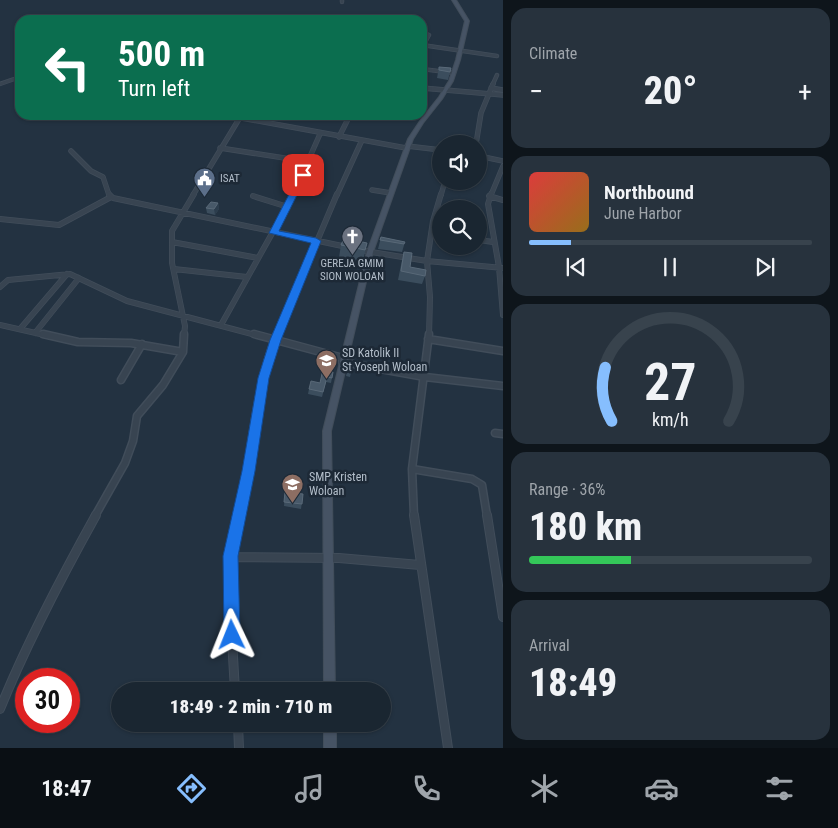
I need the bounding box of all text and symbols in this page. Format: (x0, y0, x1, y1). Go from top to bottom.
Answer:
text: 500 m (118, 34, 205, 75)
icon: left (35, 35, 100, 100)
text: Climate (529, 44, 577, 63)
text: 20° (644, 69, 697, 113)
text: − (529, 75, 543, 108)
text: + (798, 75, 812, 108)
text: Turn left (118, 76, 190, 101)
map controls (432, 135, 487, 255)
button: sound (432, 135, 487, 190)
pin (282, 154, 324, 196)
icon: arrive (289, 161, 317, 189)
public building icon: ISAT (192, 166, 216, 197)
place label: ISAT (220, 172, 240, 185)
text: Northbound (604, 181, 694, 204)
button: search (432, 200, 487, 255)
text: June Harbor (604, 204, 682, 223)
church icon: GEREJA GMIM SION WOLOAN (340, 225, 364, 256)
icon: previous (562, 253, 590, 281)
icon: pause (656, 253, 684, 281)
icon: next (751, 253, 779, 281)
place label: GEREJA GMIM SION WOLOAN (320, 257, 384, 283)
place label: SD Katolik II St Yoseph Woloan (342, 346, 428, 374)
school or university icon: SD Katolik II St Yoseph Woloan (314, 348, 338, 379)
text: 27 (644, 352, 697, 413)
text: km/h (652, 409, 689, 430)
place label: SMP Kristen Woloan (309, 470, 367, 498)
school or university icon: SMP Kristen Woloan (281, 472, 305, 503)
text: Range · 36% (529, 480, 605, 499)
text: 180 km (529, 505, 642, 549)
position arrow (205, 608, 257, 660)
text: Arrival (529, 636, 570, 655)
text: 18:49 (529, 661, 617, 705)
speed limit sign: 30 (15, 668, 80, 733)
text: 18:49 · 2 min · 710 m (170, 695, 332, 718)
icon: directions (174, 771, 209, 806)
icon: music (292, 771, 327, 806)
icon: phone (409, 771, 444, 806)
icon: climate (527, 771, 562, 806)
icon: car (644, 771, 679, 806)
icon: filters (762, 771, 797, 806)
text: 18:47 (41, 776, 92, 801)

